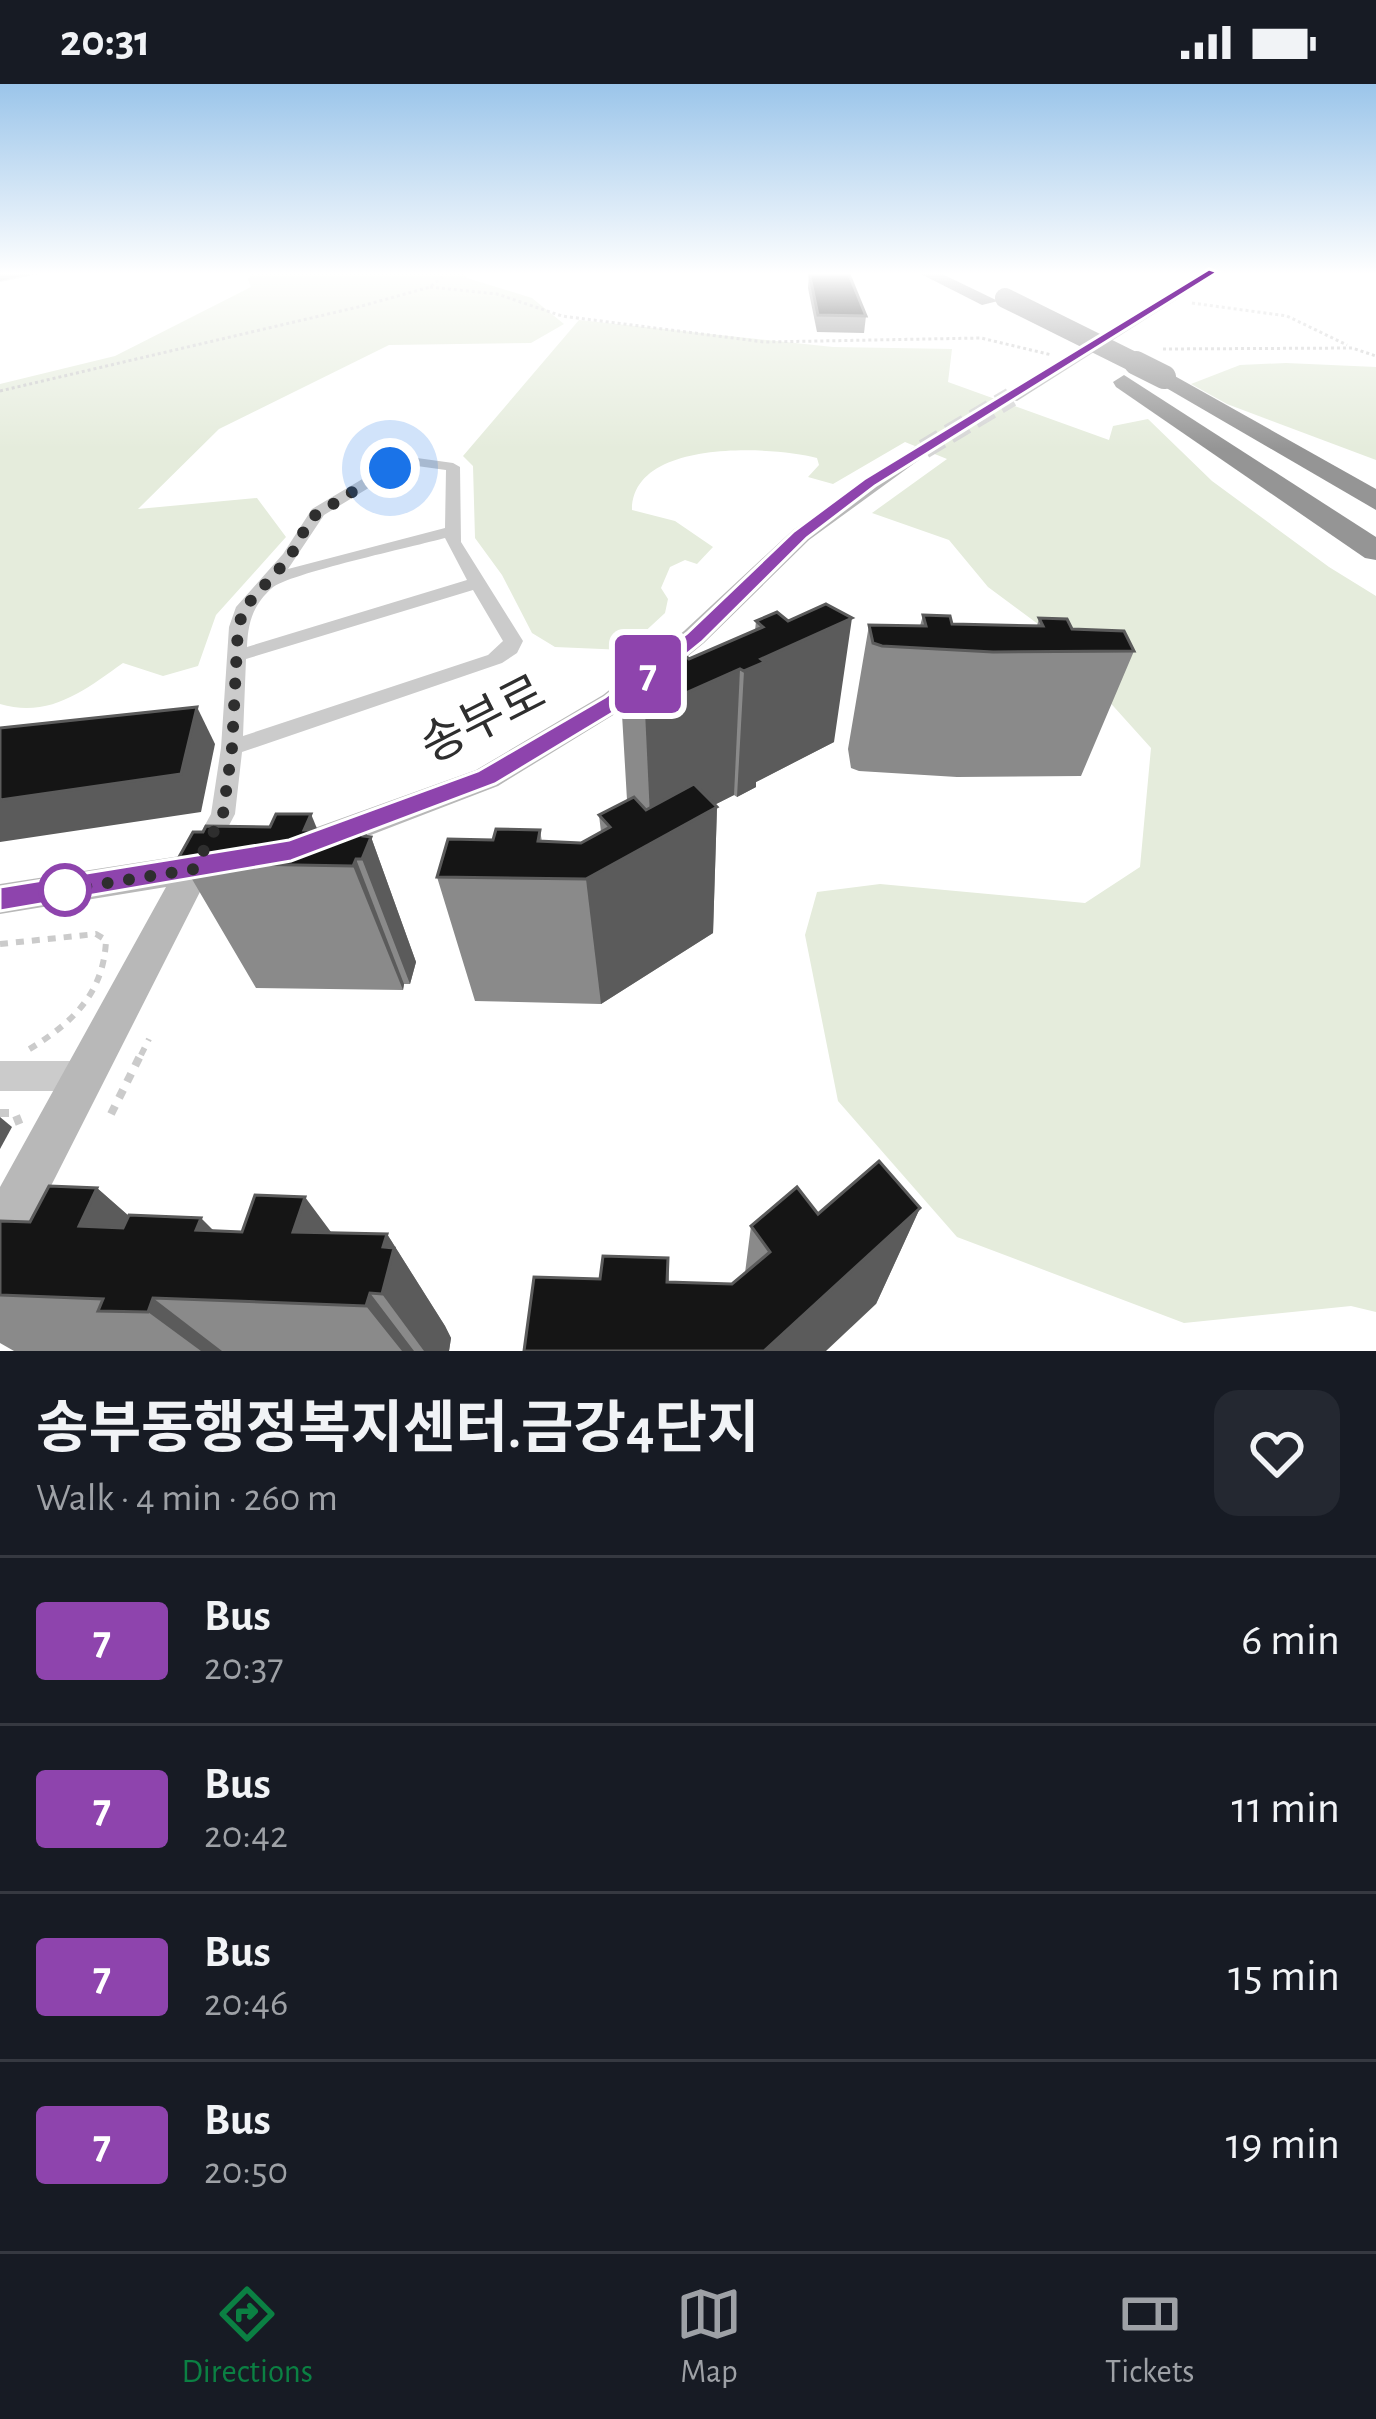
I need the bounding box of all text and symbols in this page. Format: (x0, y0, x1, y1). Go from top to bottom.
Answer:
text: 20:31 (60, 19, 151, 64)
your location (360, 438, 420, 498)
line badge: 7 (609, 635, 687, 713)
text: 7 (639, 653, 657, 695)
street label: 송부로 (413, 668, 553, 772)
unlabelled marker (40, 865, 90, 915)
button: heart (1214, 1390, 1340, 1516)
text: 송부동행정복지센터.금강4단지 (36, 1401, 759, 1458)
text: Walk · 4 min · 260 m (36, 1479, 338, 1518)
text: Bus (204, 1594, 271, 1639)
text: 6 min (1241, 1618, 1340, 1663)
text: 7 (93, 1620, 111, 1662)
text: 20:37 (204, 1648, 284, 1687)
text: Bus (204, 1762, 271, 1807)
text: 11 min (1232, 1786, 1340, 1831)
text: 7 (93, 1788, 111, 1830)
text: 20:42 (204, 1816, 288, 1855)
text: Bus (204, 1930, 271, 1975)
text: 15 min (1228, 1954, 1340, 1999)
text: 7 (93, 1956, 111, 1998)
text: 20:46 (204, 1984, 288, 2023)
text: Bus (204, 2098, 271, 2143)
text: 19 min (1226, 2122, 1340, 2167)
text: 7 (93, 2124, 111, 2166)
text: 20:50 (204, 2152, 288, 2191)
tab: Directions (182, 2281, 313, 2393)
tab: Map (676, 2281, 742, 2393)
tab: Tickets (1105, 2281, 1194, 2393)

